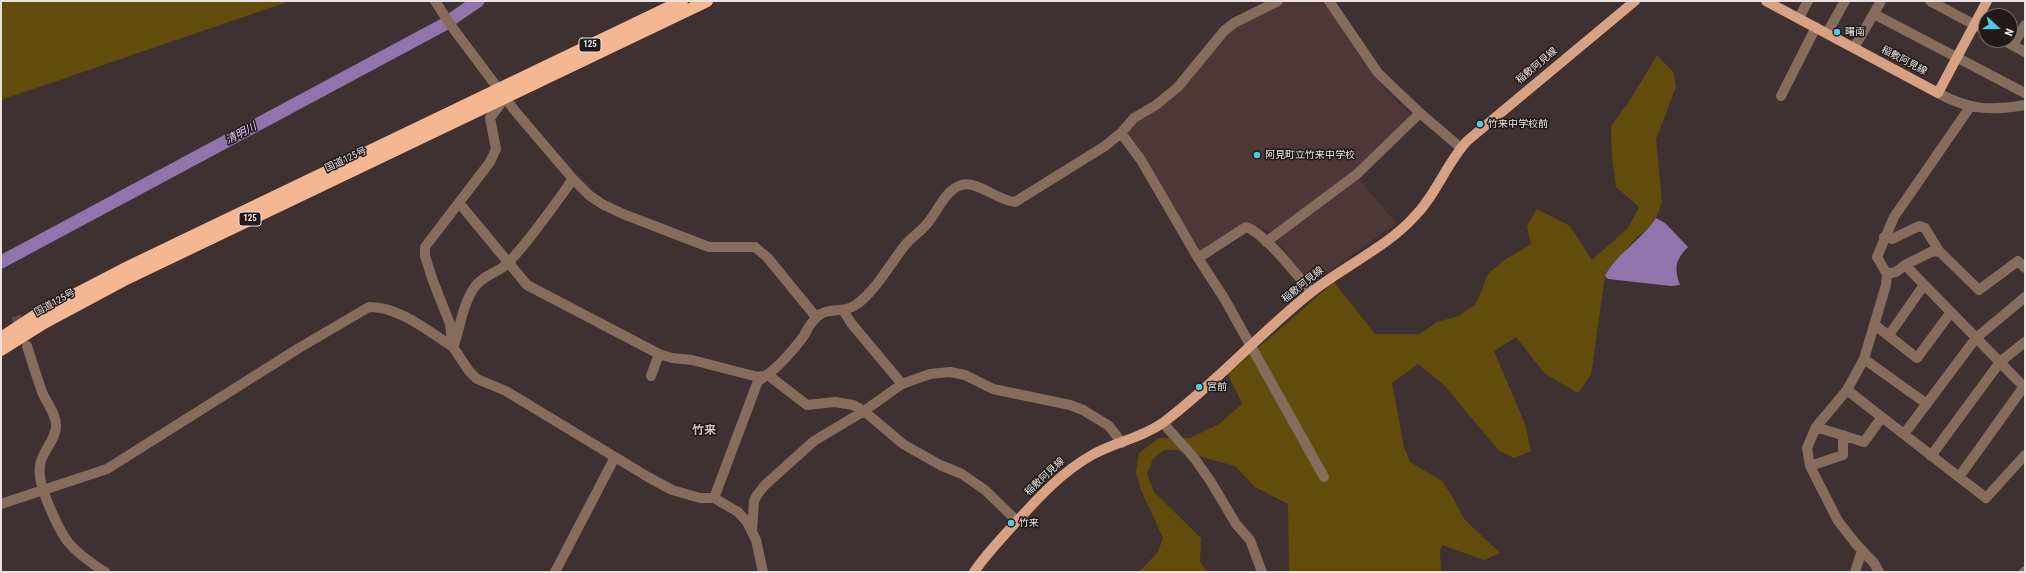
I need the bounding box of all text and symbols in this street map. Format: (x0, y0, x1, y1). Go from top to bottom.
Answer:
north arrow (1978, 8, 2018, 48)
place label: 曙南 (1845, 26, 1865, 38)
marker: 曙南 (1832, 27, 1842, 37)
text: N (2001, 27, 2016, 38)
road number: 125 (579, 38, 601, 52)
street label: 稲敷阿見線 (1879, 44, 1929, 78)
street label: 稲敷阿見線 (1514, 45, 1560, 87)
place label: 竹来中学校前 (1488, 118, 1548, 130)
marker: 竹来中学校前 (1475, 119, 1485, 129)
water label: 清明川 (223, 120, 259, 148)
street label: 国道125号 (323, 145, 369, 175)
place label: 阿見町立竹来中学校 (1265, 149, 1355, 161)
marker: 阿見町立竹来中学校 (1252, 150, 1262, 160)
road number: 125 (239, 212, 261, 226)
street label: 稲敷阿見線 (1280, 265, 1326, 305)
street label: 国道125号 (32, 287, 78, 319)
place label: 宮前 (1207, 381, 1227, 393)
marker: 宮前 (1194, 382, 1204, 392)
district label: 竹来 (692, 424, 716, 438)
street label: 稲敷阿見線 (1023, 456, 1067, 498)
place label: 竹来 (1019, 517, 1039, 529)
marker: 竹来 (1006, 518, 1016, 528)

